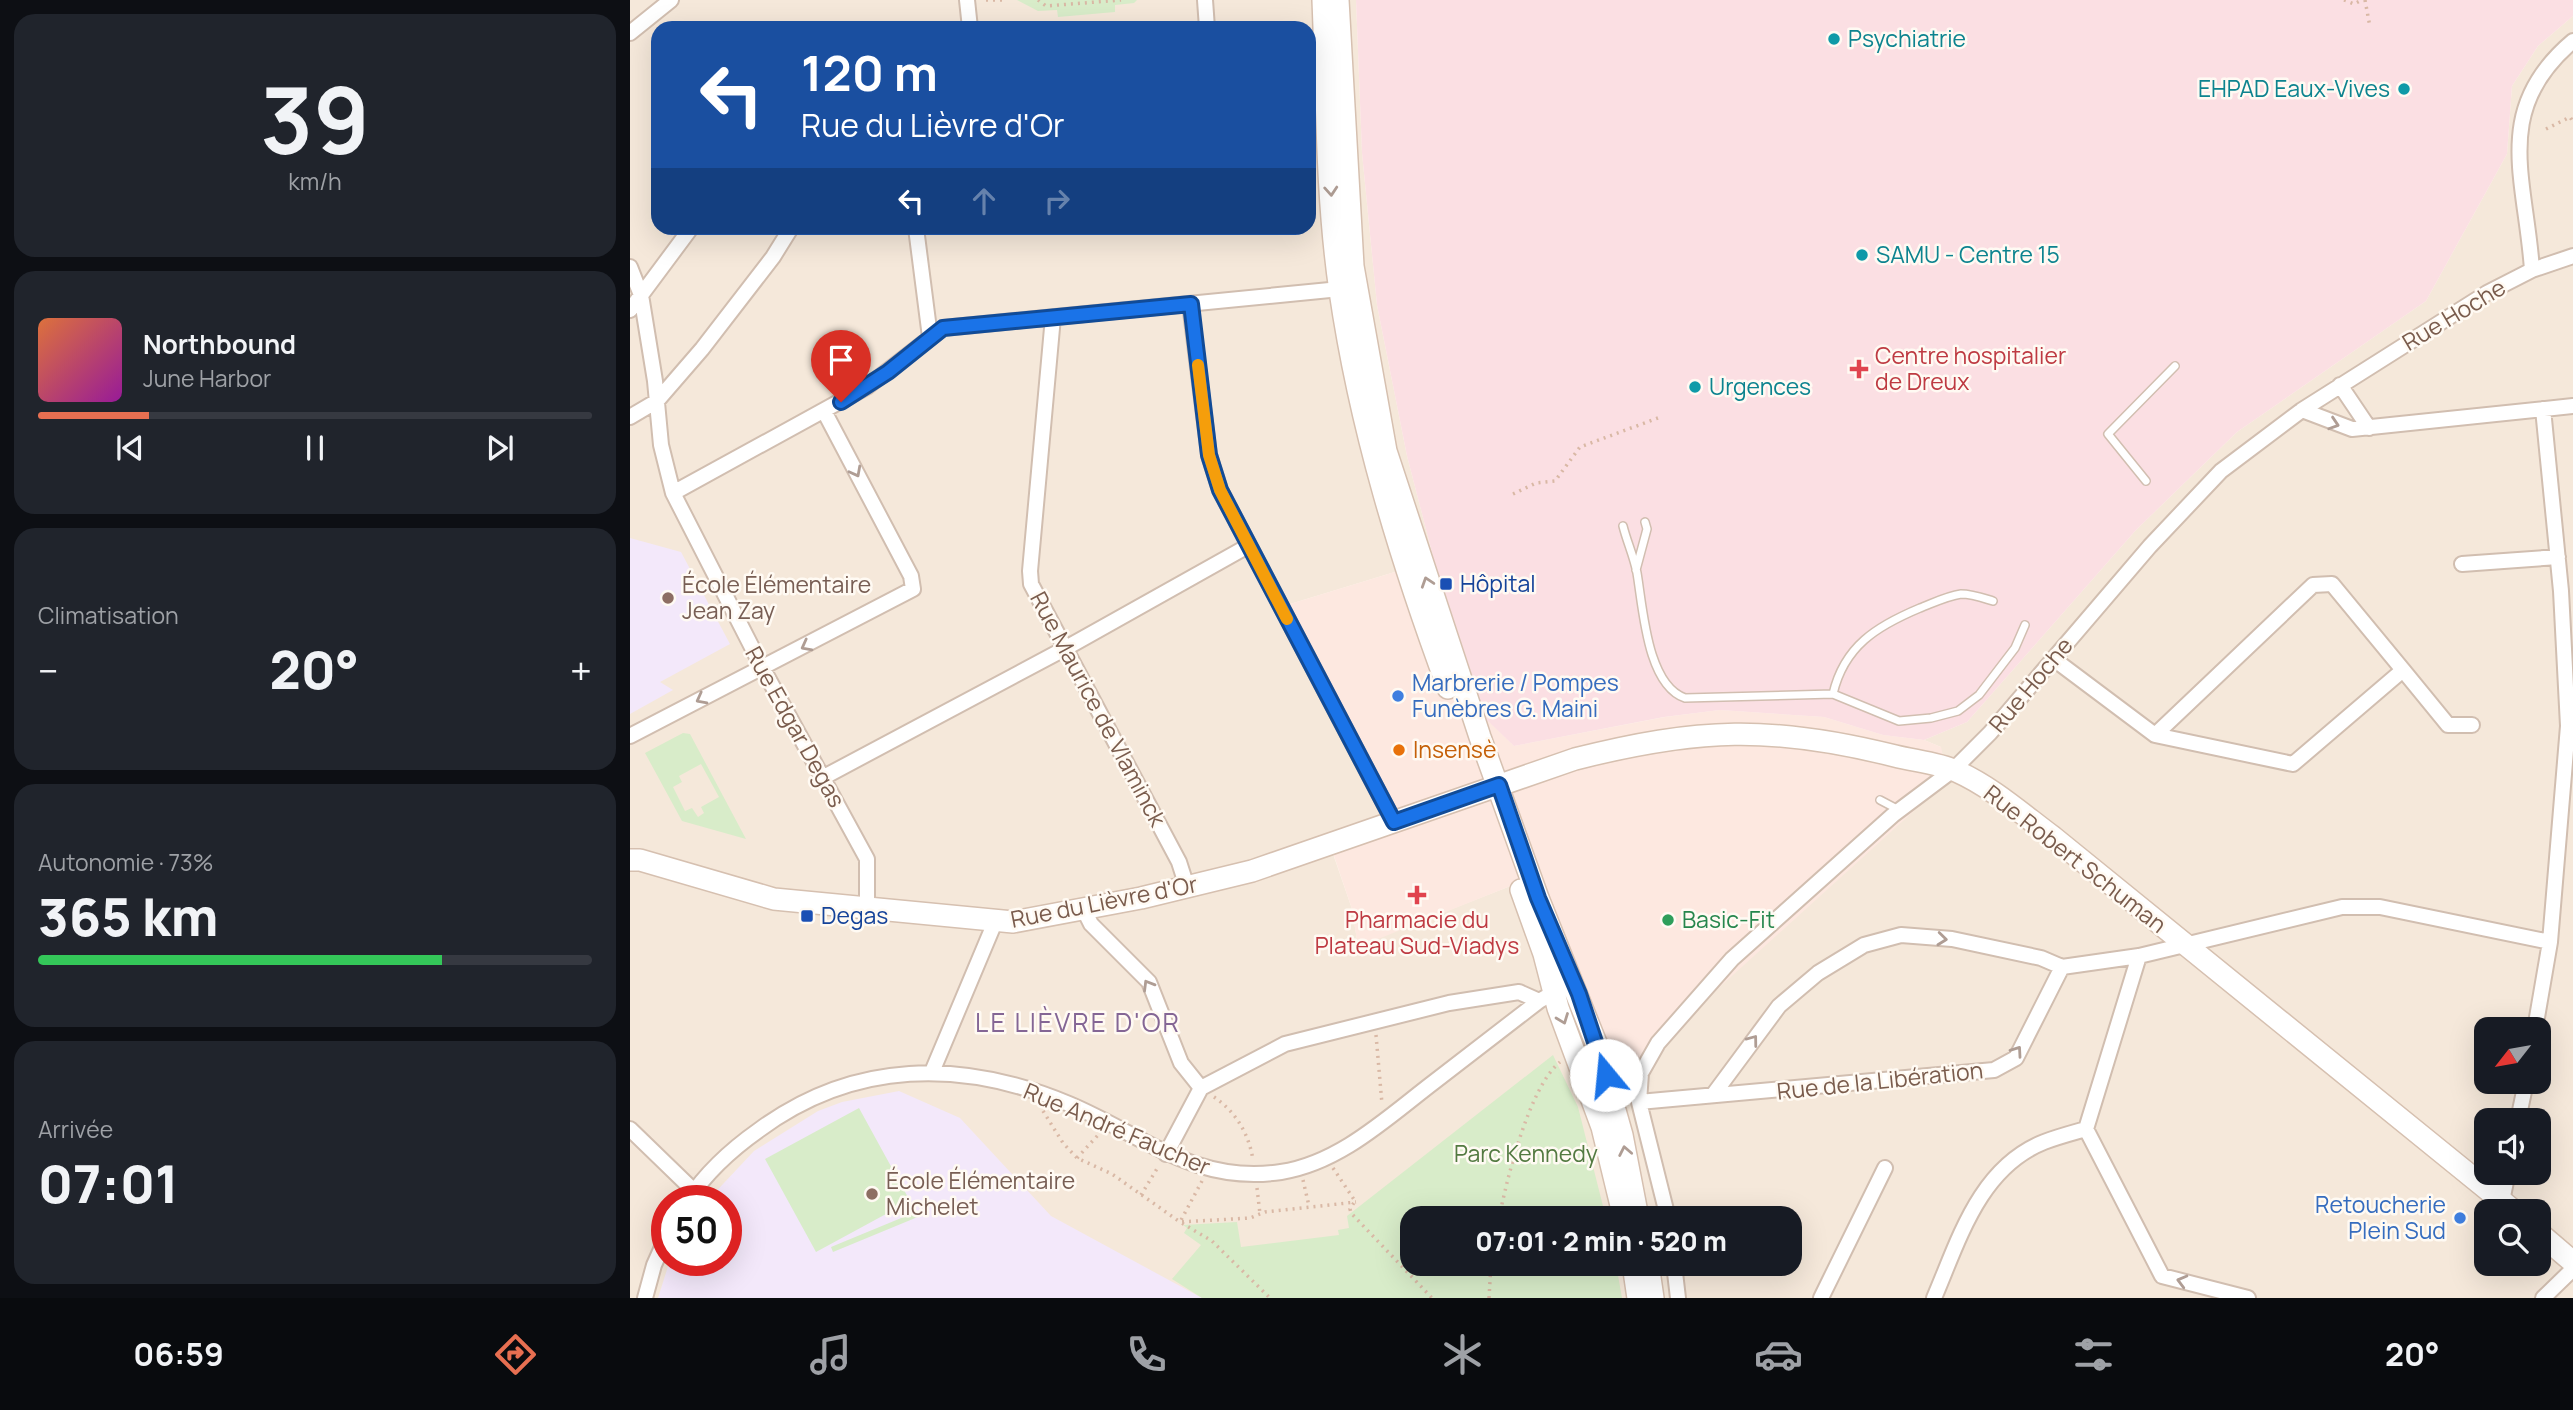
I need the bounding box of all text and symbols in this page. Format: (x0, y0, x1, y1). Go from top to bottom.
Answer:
place label: Psychiatrie (1848, 22, 1966, 54)
marker: Psychiatrie (1826, 31, 1842, 47)
text: 120 m (801, 39, 938, 106)
icon: left (686, 49, 777, 140)
text: 39 (260, 57, 370, 181)
place label: EHPAD Eaux-Vives (2198, 72, 2390, 104)
marker: EHPAD Eaux-Vives (2396, 81, 2412, 97)
text: Rue du Lièvre d'Or (801, 103, 1065, 147)
text: km/h (288, 165, 342, 197)
icon: left (892, 182, 930, 220)
icon: ahead (965, 182, 1003, 220)
icon: right (1038, 182, 1076, 220)
one-way arrow (1323, 185, 1338, 196)
place label: SAMU - Centre 15 (1876, 238, 2060, 270)
marker: SAMU - Centre 15 (1854, 247, 1870, 263)
street label: Rue Hoche (2396, 271, 2511, 358)
text: Northbound (143, 326, 296, 362)
pin (811, 330, 871, 402)
place label: Centre hospitalier de Dreux (1875, 339, 2066, 397)
icon: arrive (822, 341, 860, 379)
marker: Centre hospitalier de Dreux (1849, 359, 1869, 379)
text: June Harbor (143, 362, 271, 394)
place label: Urgences (1709, 370, 1811, 402)
marker: Urgences (1687, 379, 1703, 395)
one-way arrow (2328, 415, 2340, 430)
icon: previous (111, 429, 149, 467)
icon: pause (296, 429, 334, 467)
icon: next (481, 429, 519, 467)
one-way arrow (848, 464, 861, 477)
place label: Hôpital (1460, 567, 1536, 599)
place label: École Élémentaire Jean Zay (682, 568, 871, 626)
one-way arrow (1420, 576, 1435, 588)
marker: Hôpital (1438, 576, 1454, 592)
street label: Rue Maurice de Vlaminck (1023, 585, 1175, 832)
marker: École Élémentaire Jean Zay (660, 590, 676, 606)
text: Climatisation (38, 599, 179, 631)
street label: Rue Hoche (1981, 630, 2080, 739)
text: 20° (269, 634, 359, 705)
one-way arrow (801, 637, 813, 651)
street label: Rue Edgar Degas (738, 640, 853, 813)
text: − (38, 644, 59, 696)
text: + (570, 644, 592, 696)
place label: Marbrerie / Pompes Funèbres G. Maini (1412, 666, 1619, 724)
marker: Marbrerie / Pompes Funèbres G. Maini (1390, 688, 1406, 704)
one-way arrow (696, 690, 708, 704)
place label: Insensè (1413, 733, 1496, 765)
marker: Insensè (1391, 742, 1407, 758)
street label: Rue Robert Schuman (1978, 777, 2174, 940)
text: Autonomie · 73% (38, 846, 214, 878)
street label: Rue du Lièvre d'Or (1008, 867, 1200, 935)
text: 365 km (38, 881, 218, 952)
marker: Pharmacie du Plateau Sud-Viadys (1409, 887, 1425, 903)
place label: Degas (821, 899, 888, 931)
place label: Pharmacie du Plateau Sud-Viadys (1315, 903, 1519, 961)
place label: Basic-Fit (1682, 903, 1775, 935)
marker: Degas (799, 908, 815, 924)
marker: Basic-Fit (1660, 912, 1676, 928)
one-way arrow (1937, 931, 1948, 946)
one-way arrow (1143, 979, 1156, 992)
district label: LE LIÈVRE D'OR (975, 1004, 1181, 1040)
one-way arrow (1554, 1012, 1568, 1024)
north arrow (2474, 1017, 2552, 1094)
map controls (2474, 1017, 2551, 1276)
one-way arrow (1745, 1035, 1758, 1048)
position arrow (1569, 1038, 1643, 1112)
one-way arrow (2009, 1046, 2021, 1059)
street label: Rue de la Libération (1775, 1053, 1985, 1107)
street label: Rue André Faucher (1019, 1074, 1216, 1182)
button: sound (2474, 1108, 2551, 1185)
text: Arrivée (38, 1113, 113, 1145)
park label: Parc Kennedy (1454, 1137, 1598, 1169)
one-way arrow (1618, 1145, 1633, 1157)
text: 07:01 (38, 1148, 179, 1219)
place label: École Élémentaire Michelet (886, 1164, 1075, 1222)
speed limit sign: 50 (651, 1185, 742, 1276)
marker: École Élémentaire Michelet (864, 1186, 880, 1202)
place label: Retoucherie Plein Sud (2315, 1188, 2446, 1246)
button: search (2474, 1199, 2551, 1276)
marker: Retoucherie Plein Sud (2452, 1210, 2468, 1226)
text: 07:01 · 2 min · 520 m (1475, 1223, 1727, 1259)
one-way arrow (2176, 1275, 2188, 1289)
icon: directions (491, 1330, 540, 1379)
icon: music (806, 1330, 855, 1379)
icon: phone (1122, 1330, 1171, 1379)
icon: climate (1438, 1330, 1487, 1379)
icon: car (1754, 1330, 1803, 1379)
icon: filters (2069, 1330, 2118, 1379)
text: 06:59 (133, 1332, 224, 1376)
text: 20° (2385, 1332, 2440, 1376)

